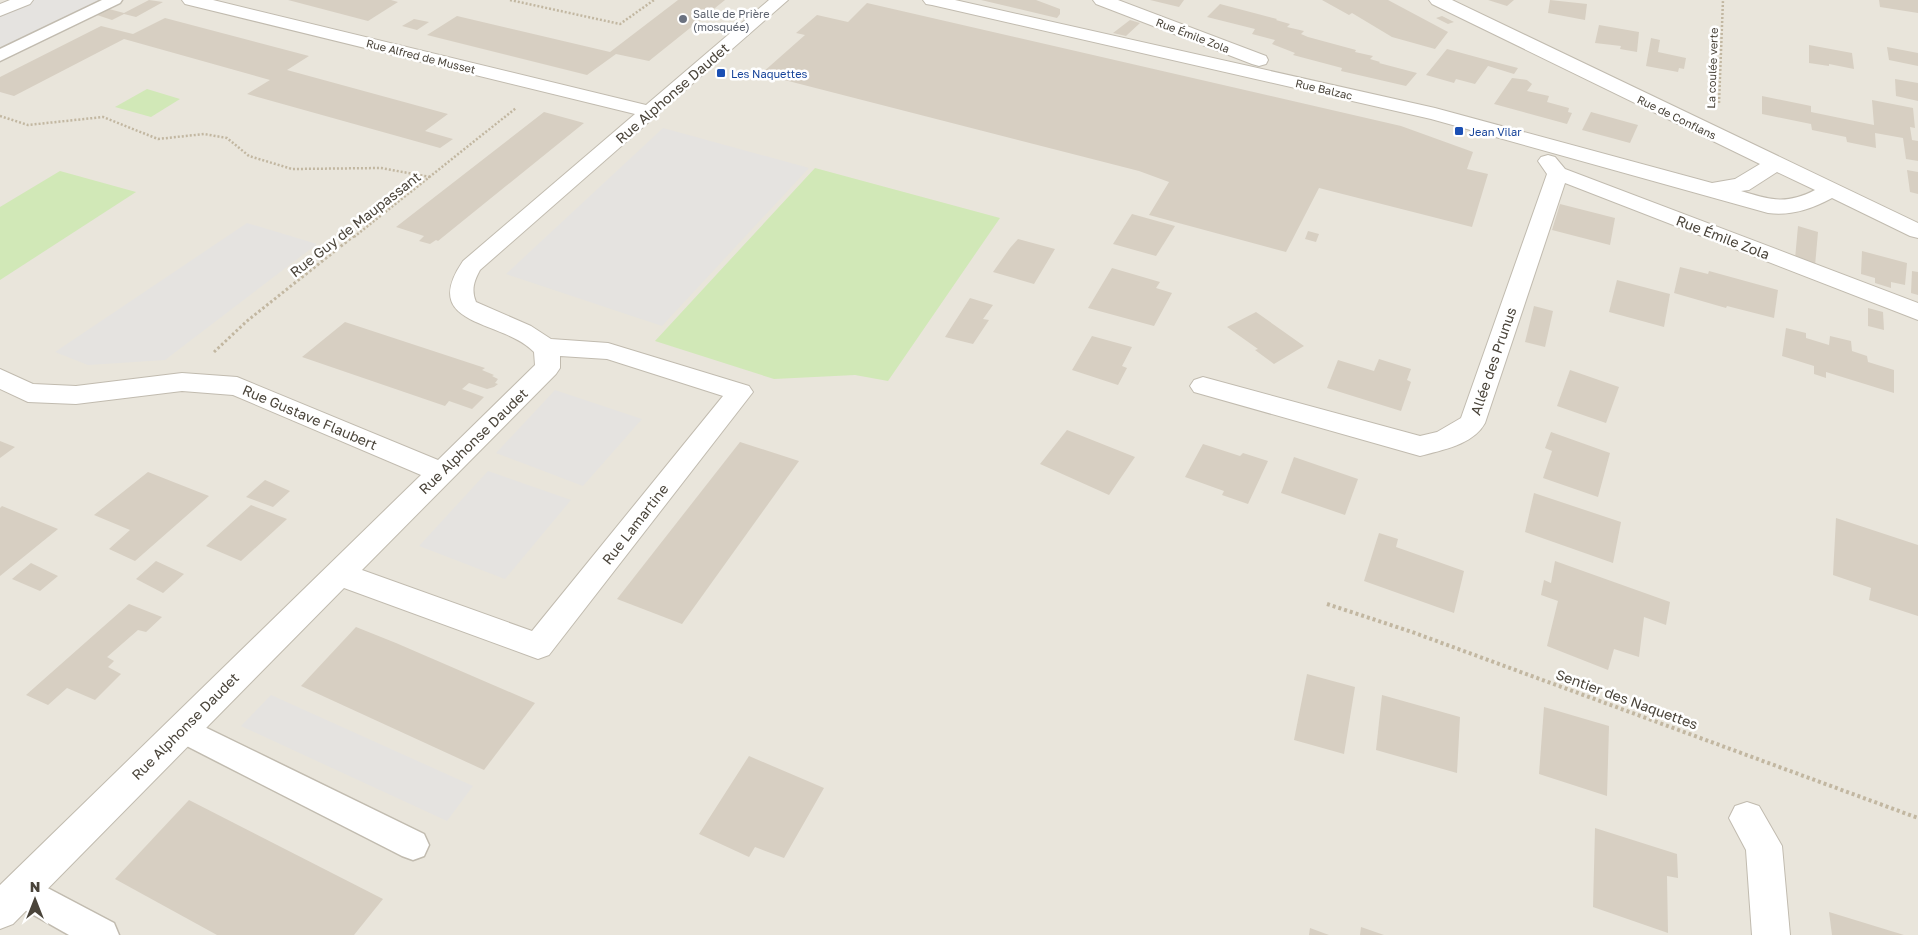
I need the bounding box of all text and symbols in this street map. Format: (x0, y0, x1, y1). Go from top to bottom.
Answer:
place label: Salle de Prière (mosquée) (693, 7, 770, 33)
marker: Salle de Prière (mosquée) (677, 13, 689, 25)
street label: Rue Émile Zola (1154, 15, 1232, 55)
street label: La coulée verte (1704, 27, 1720, 109)
street label: Rue Alfred de Musset (365, 36, 477, 76)
street label: Rue Alphonse Daudet (612, 39, 732, 147)
marker: Les Naquettes (715, 67, 727, 79)
place label: Les Naquettes (731, 67, 808, 80)
street label: Rue Balzac (1294, 76, 1354, 102)
street label: Rue de Conflans (1635, 92, 1719, 142)
marker: Jean Vilar (1453, 125, 1465, 137)
place label: Jean Vilar (1469, 125, 1522, 138)
street label: Rue Guy de Maupassant (286, 168, 424, 280)
street label: Rue Émile Zola (1674, 211, 1772, 263)
street label: Allée des Prunus (1467, 305, 1519, 417)
street label: Rue Gustave Flaubert (240, 381, 380, 453)
street label: Rue Alphonse Daudet (415, 385, 531, 497)
street label: Rue Lamartine (598, 480, 672, 568)
street label: Sentier des Naquettes (1554, 665, 1700, 733)
street label: Rue Alphonse Daudet (128, 669, 242, 783)
north arrow (10, 875, 60, 925)
text: N (30, 878, 40, 895)

